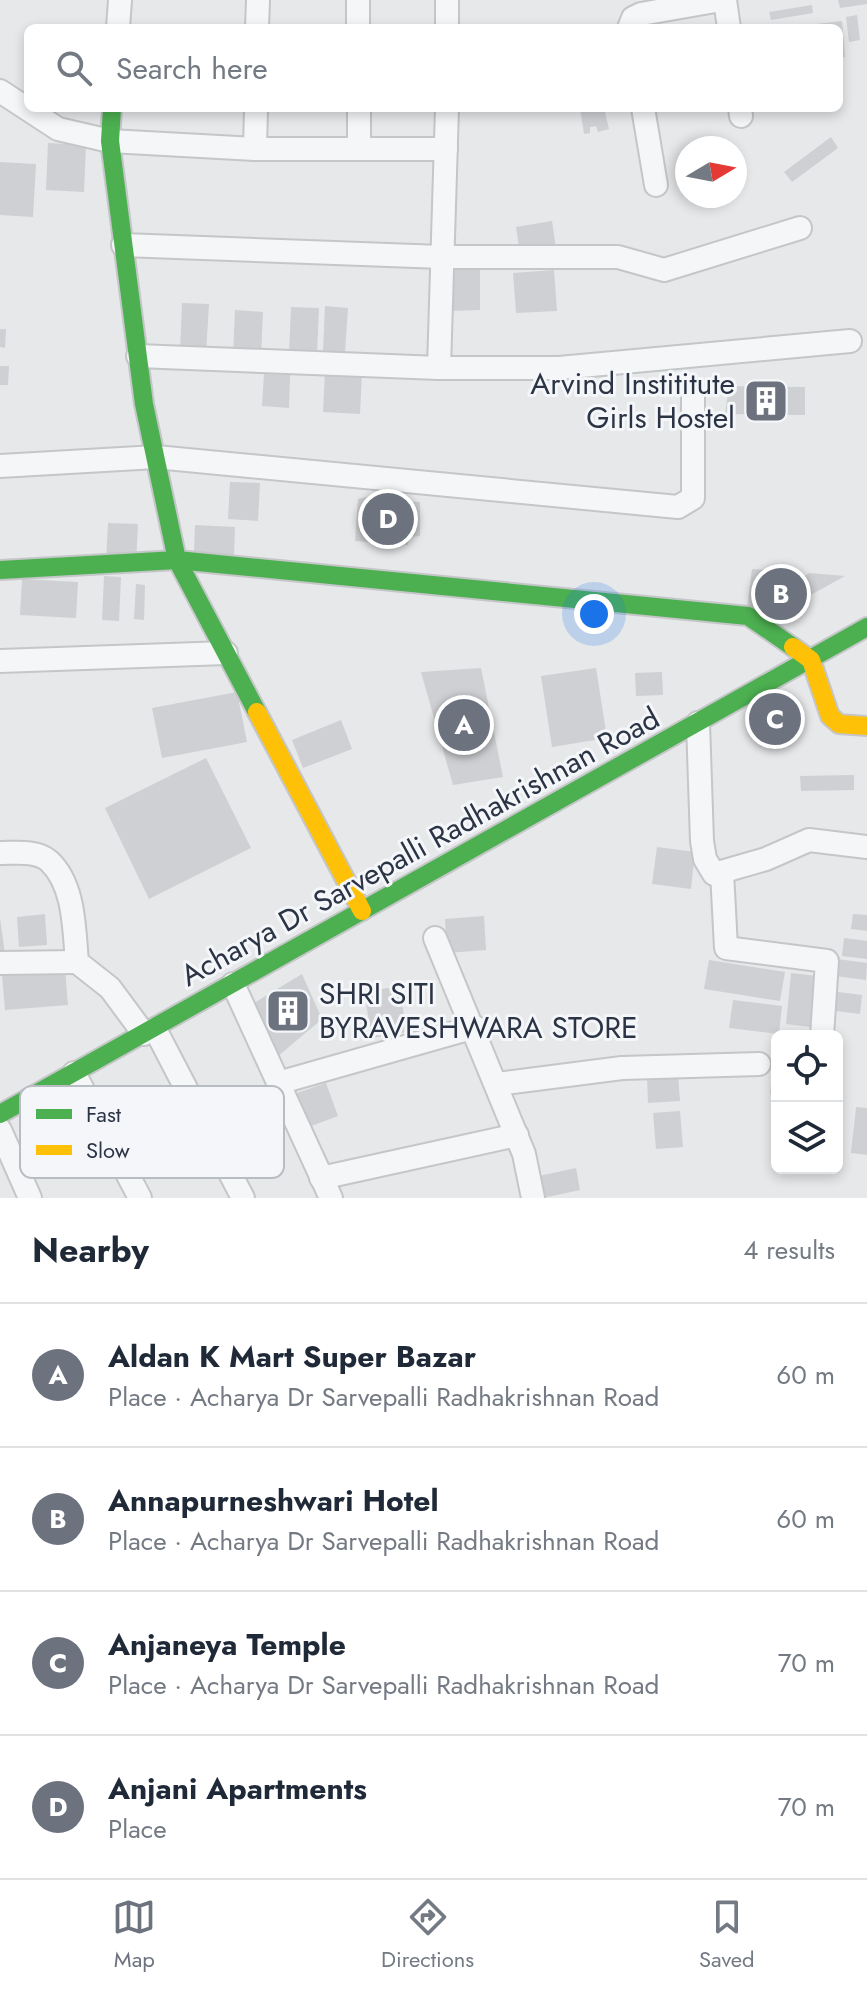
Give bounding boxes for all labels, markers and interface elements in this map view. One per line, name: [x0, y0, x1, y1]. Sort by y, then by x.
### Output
search box: [24, 24, 843, 112]
icon: search: [52, 46, 96, 90]
text: Search here: [116, 47, 268, 90]
north arrow: [675, 136, 747, 208]
place label: Arvind Instititute Girls Hostel: [530, 362, 735, 439]
building icon: Arvind Instititute Girls Hostel: [742, 377, 790, 425]
pin: D: [362, 489, 414, 549]
pin: B: [755, 564, 807, 624]
your location: [574, 594, 614, 634]
pin: C: [749, 689, 801, 749]
pin: A: [438, 695, 490, 755]
street label: Acharya Dr Sarvepalli Radhakrishnan Road: [174, 700, 666, 994]
place label: SHRI SITI BYRAVESHWARA STORE: [319, 972, 637, 1049]
building icon: SHRI SITI BYRAVESHWARA STORE: [264, 987, 312, 1035]
map controls: [771, 1030, 843, 1174]
button: locate: [771, 1030, 843, 1102]
legend: [20, 1086, 284, 1178]
text: Fast: [86, 1098, 122, 1130]
button: layers: [771, 1102, 843, 1174]
text: Slow: [86, 1134, 130, 1166]
text: Nearby: [32, 1226, 149, 1275]
text: 4 results: [743, 1231, 835, 1269]
text: Aldan K Mart Super Bazar: [108, 1335, 476, 1378]
text: A: [48, 1356, 68, 1394]
text: 60 m: [776, 1356, 835, 1394]
text: Place · Acharya Dr Sarvepalli Radhakrishnan Road: [108, 1378, 659, 1416]
text: Annapurneshwari Hotel: [108, 1479, 439, 1522]
text: B: [49, 1500, 67, 1538]
text: 60 m: [776, 1500, 835, 1538]
text: Place · Acharya Dr Sarvepalli Radhakrishnan Road: [108, 1522, 659, 1560]
text: Anjaneya Temple: [108, 1623, 346, 1666]
text: C: [49, 1644, 67, 1682]
text: 70 m: [778, 1644, 835, 1682]
text: Place · Acharya Dr Sarvepalli Radhakrishnan Road: [108, 1666, 659, 1704]
text: Anjani Apartments: [108, 1767, 367, 1810]
text: D: [48, 1788, 68, 1826]
text: 70 m: [778, 1788, 835, 1826]
text: Place: [108, 1810, 167, 1848]
tab: Map: [112, 1895, 156, 1975]
tab: Directions: [381, 1895, 474, 1975]
tab: Saved: [699, 1895, 755, 1975]

